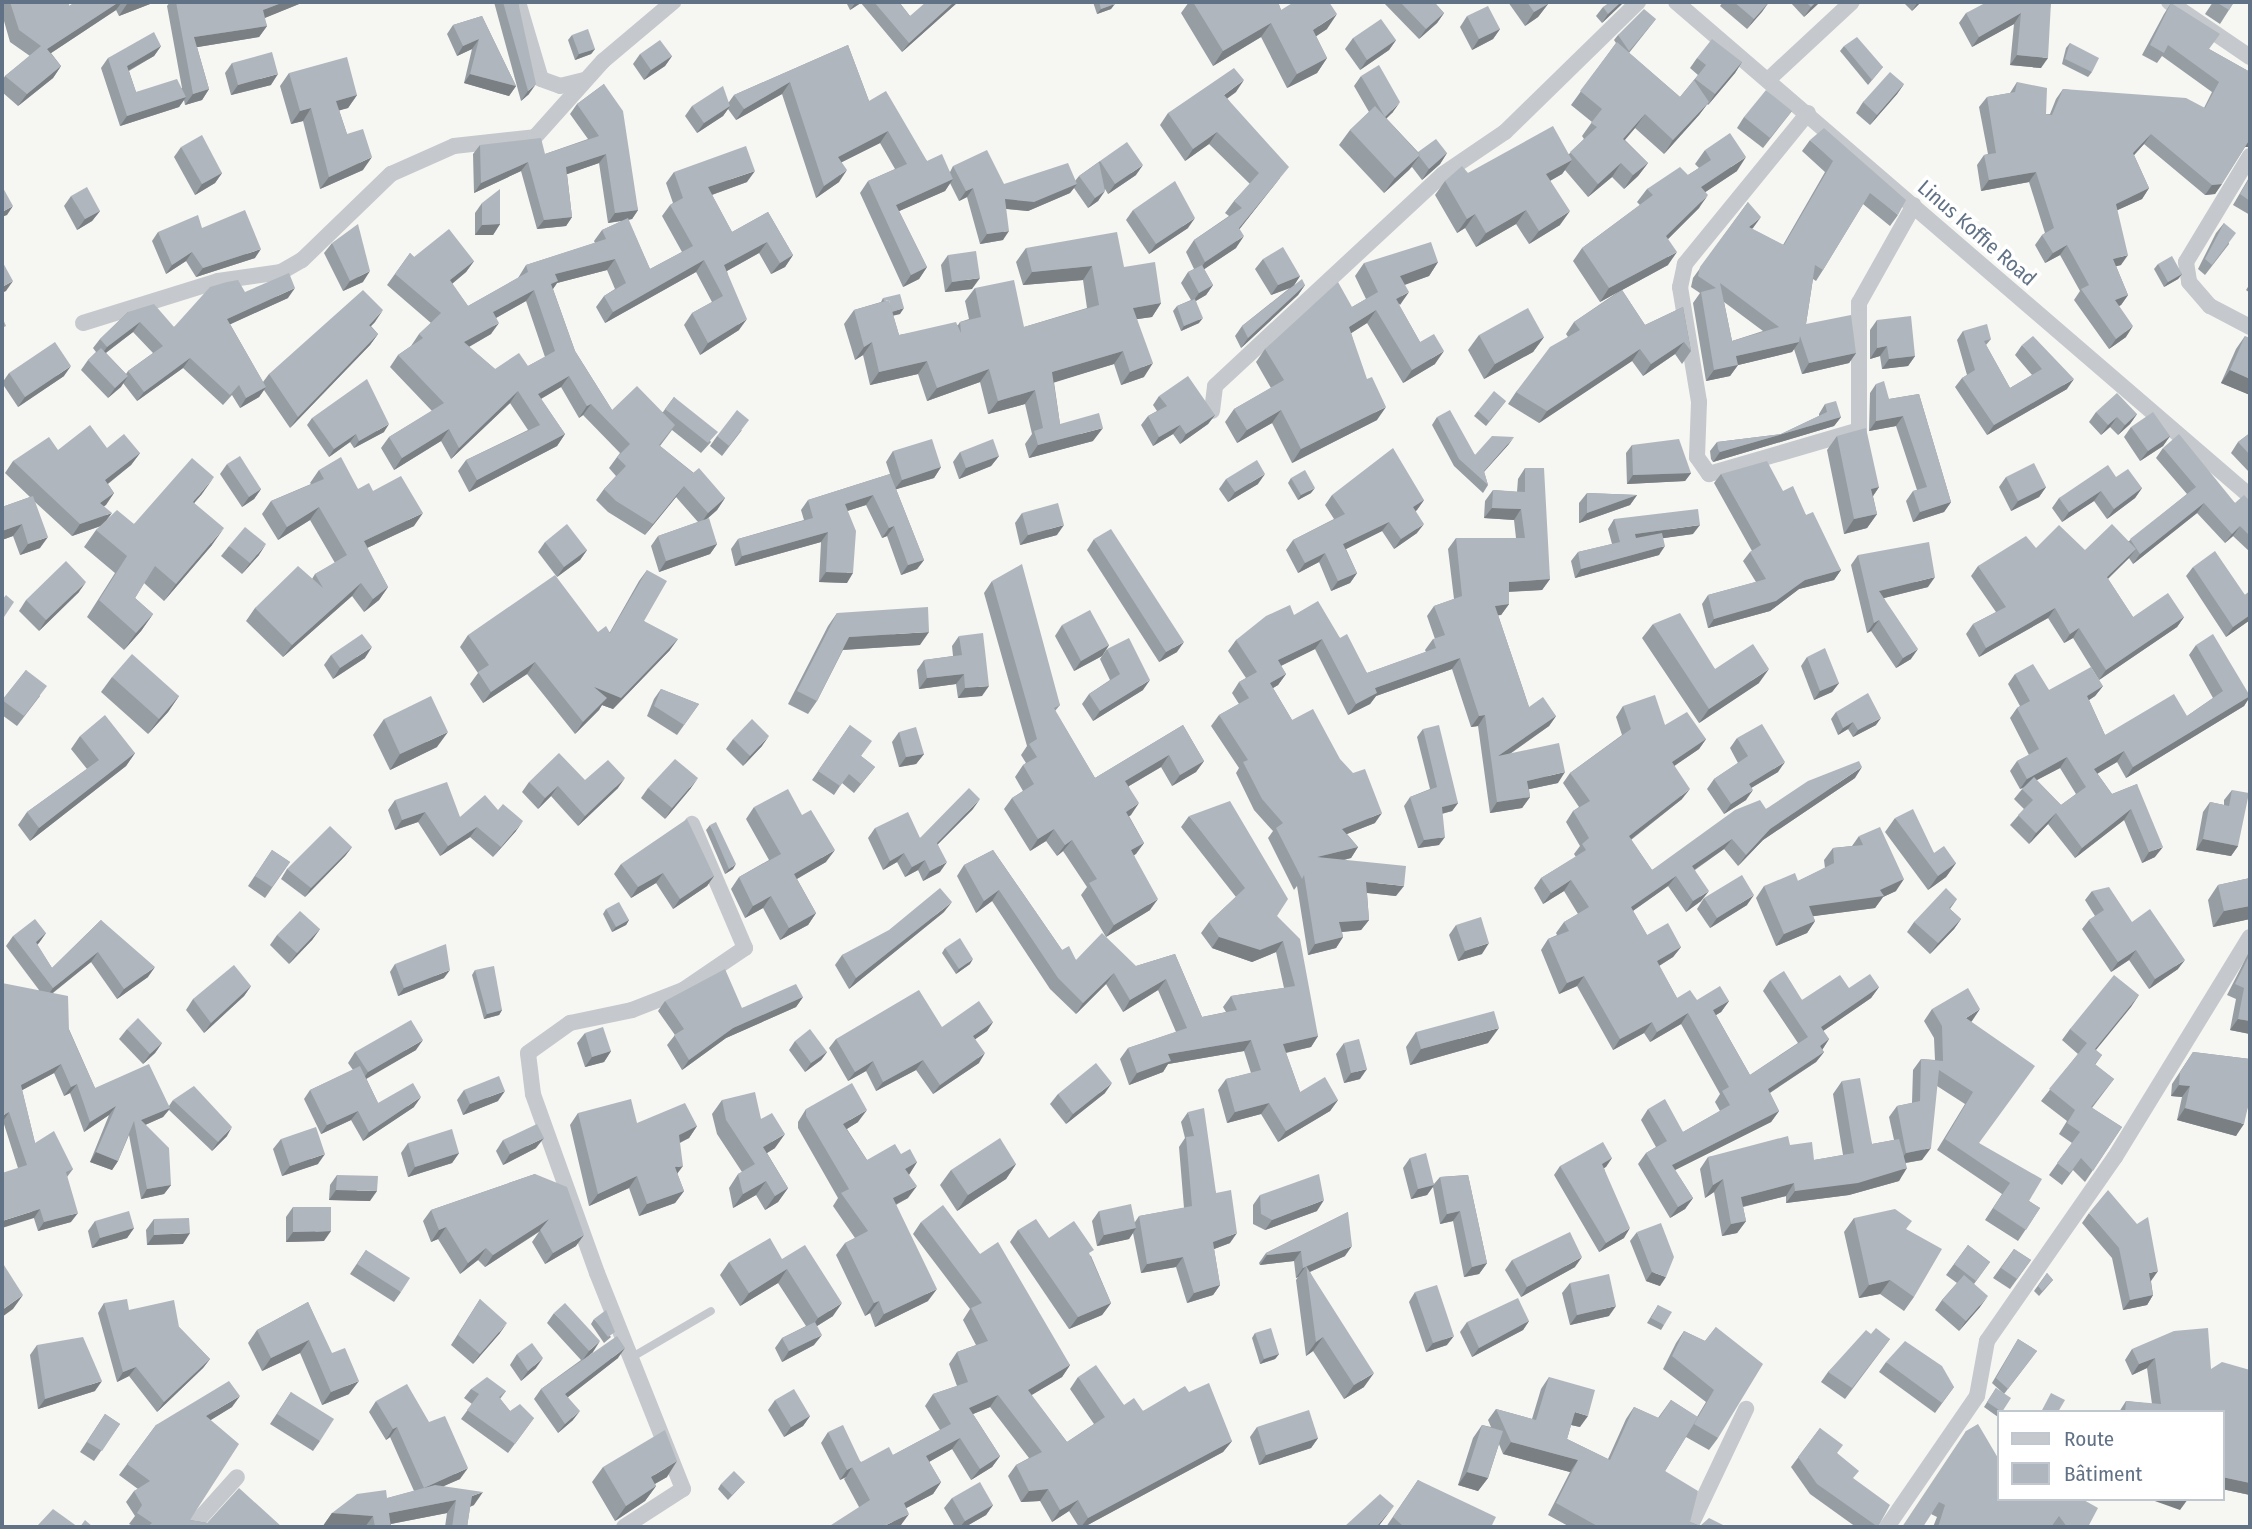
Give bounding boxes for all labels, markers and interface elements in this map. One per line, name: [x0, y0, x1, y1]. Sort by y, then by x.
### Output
street label: Linus Koffie Road: [1913, 175, 2041, 291]
legend: [1996, 1410, 2224, 1501]
text: Route: [2064, 1426, 2114, 1452]
text: Bâtiment: [2064, 1461, 2142, 1487]

